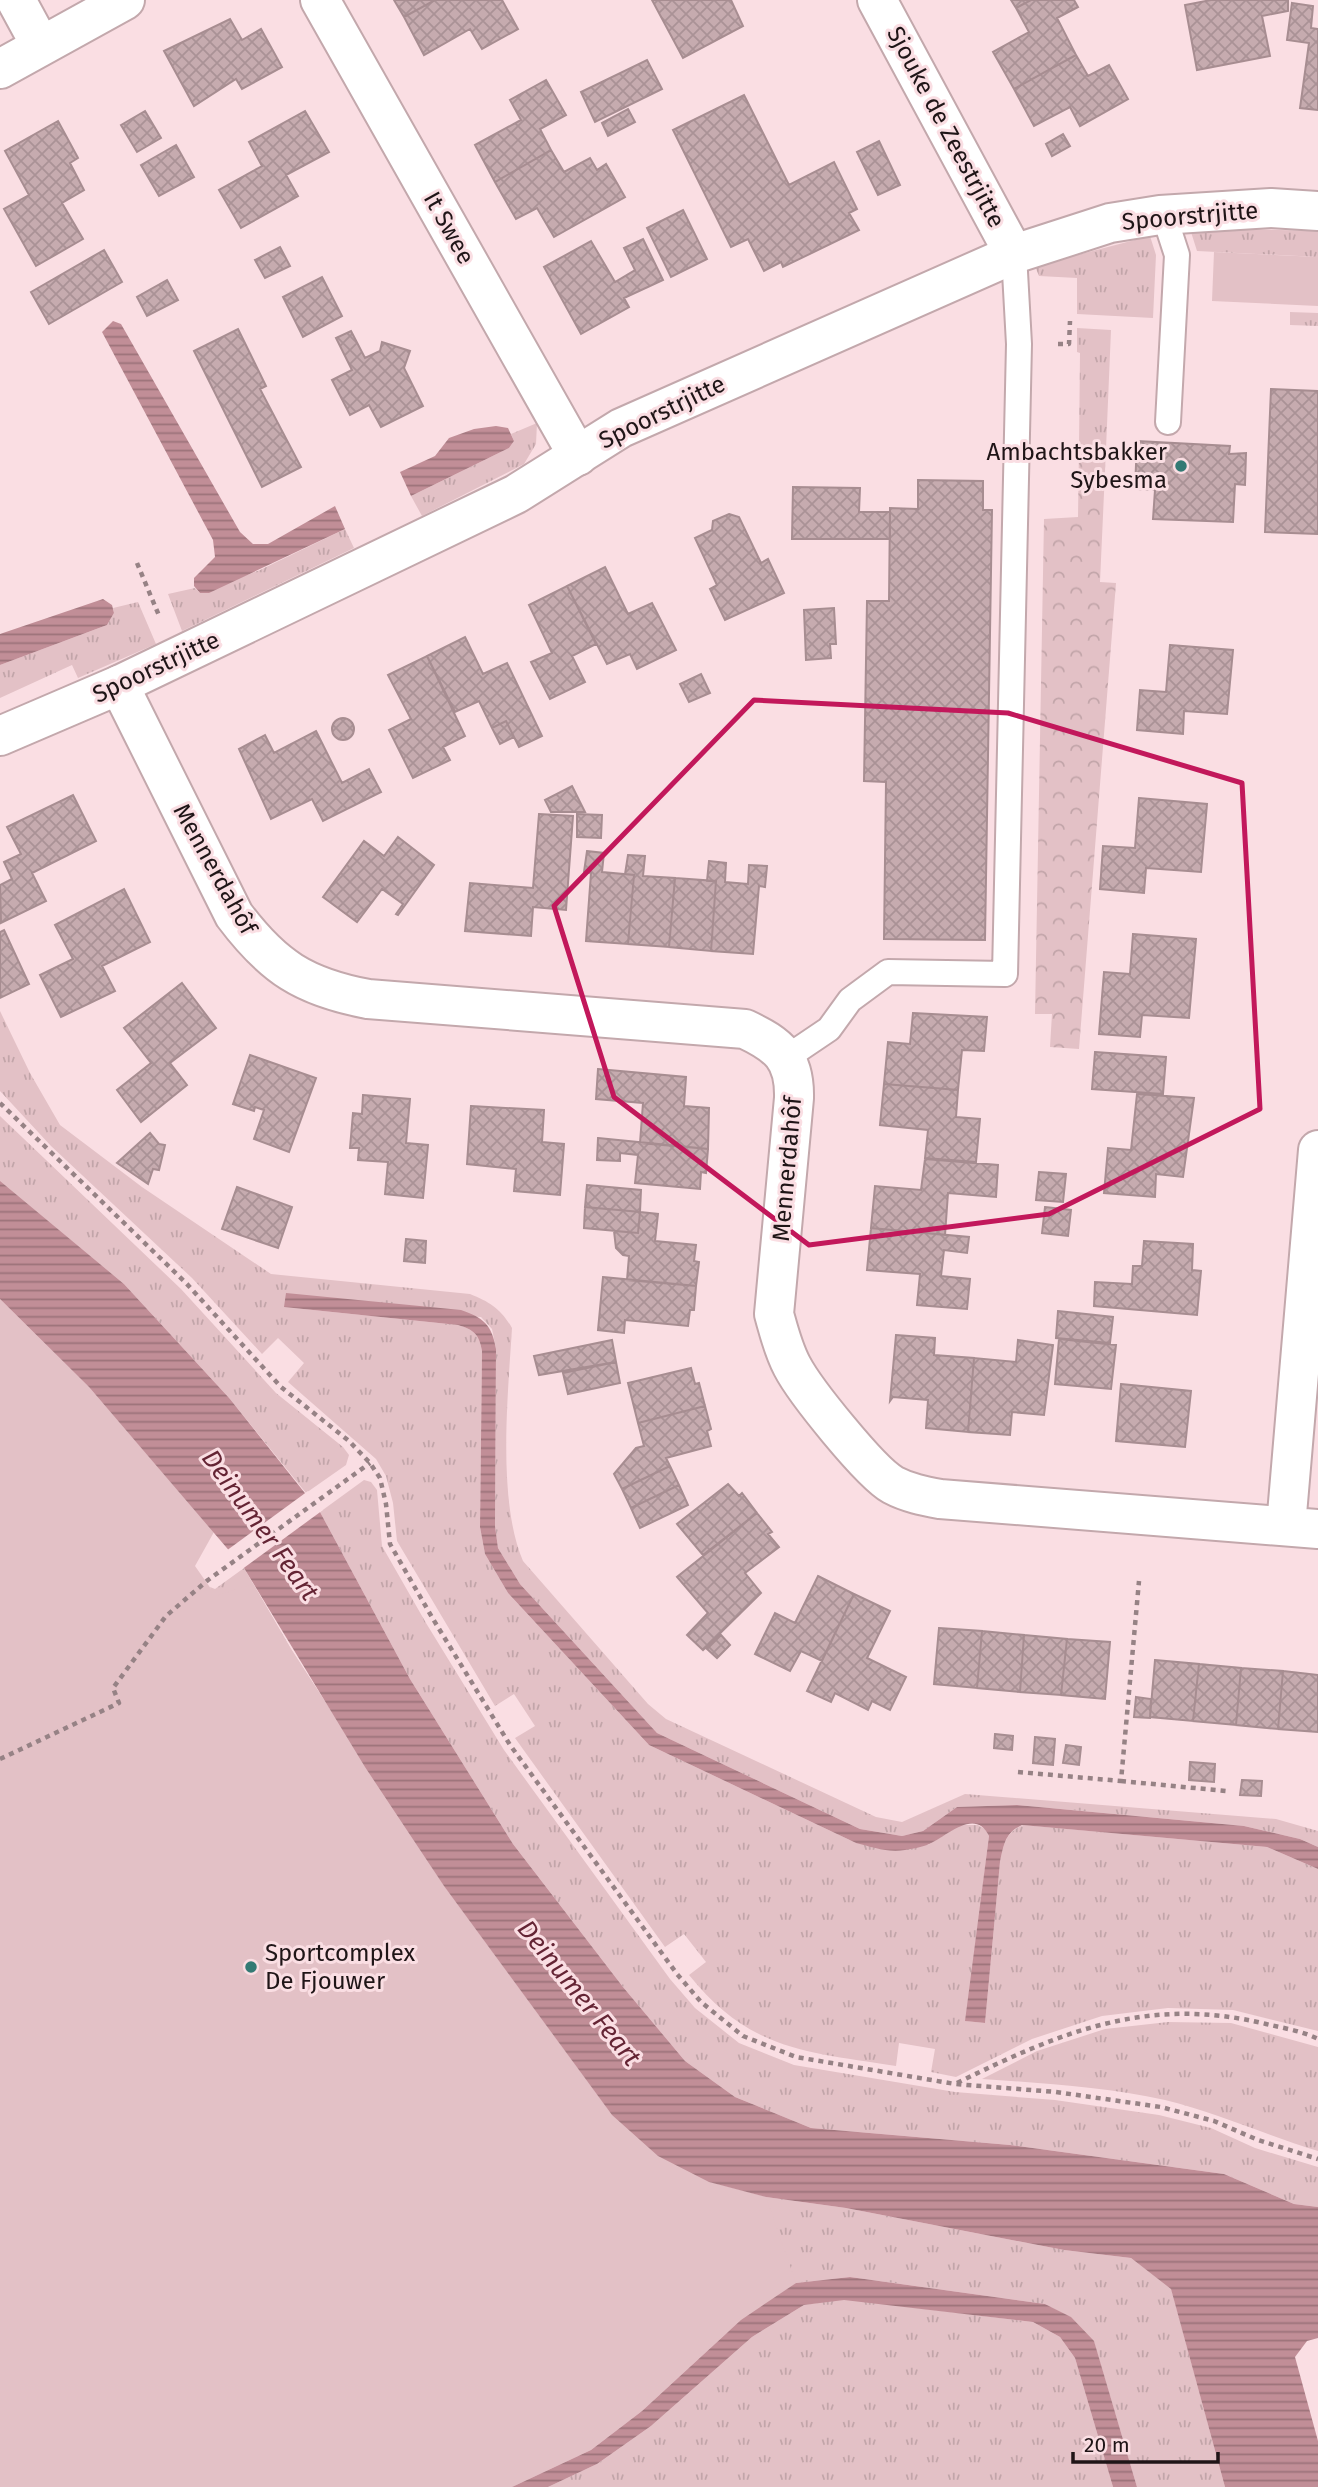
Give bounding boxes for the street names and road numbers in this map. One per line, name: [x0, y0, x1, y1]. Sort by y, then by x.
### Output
street label: Sjouke de Zeestrjitte: [881, 22, 1011, 232]
street label: It Swee: [418, 187, 480, 269]
street label: Spoorstrjitte: [1121, 196, 1259, 236]
street label: Spoorstrjitte: [594, 369, 730, 455]
street label: Spoorstrjitte: [88, 625, 224, 709]
street label: Mennerdahôf: [168, 799, 263, 941]
street label: Mennerdahôf: [767, 1094, 807, 1242]

